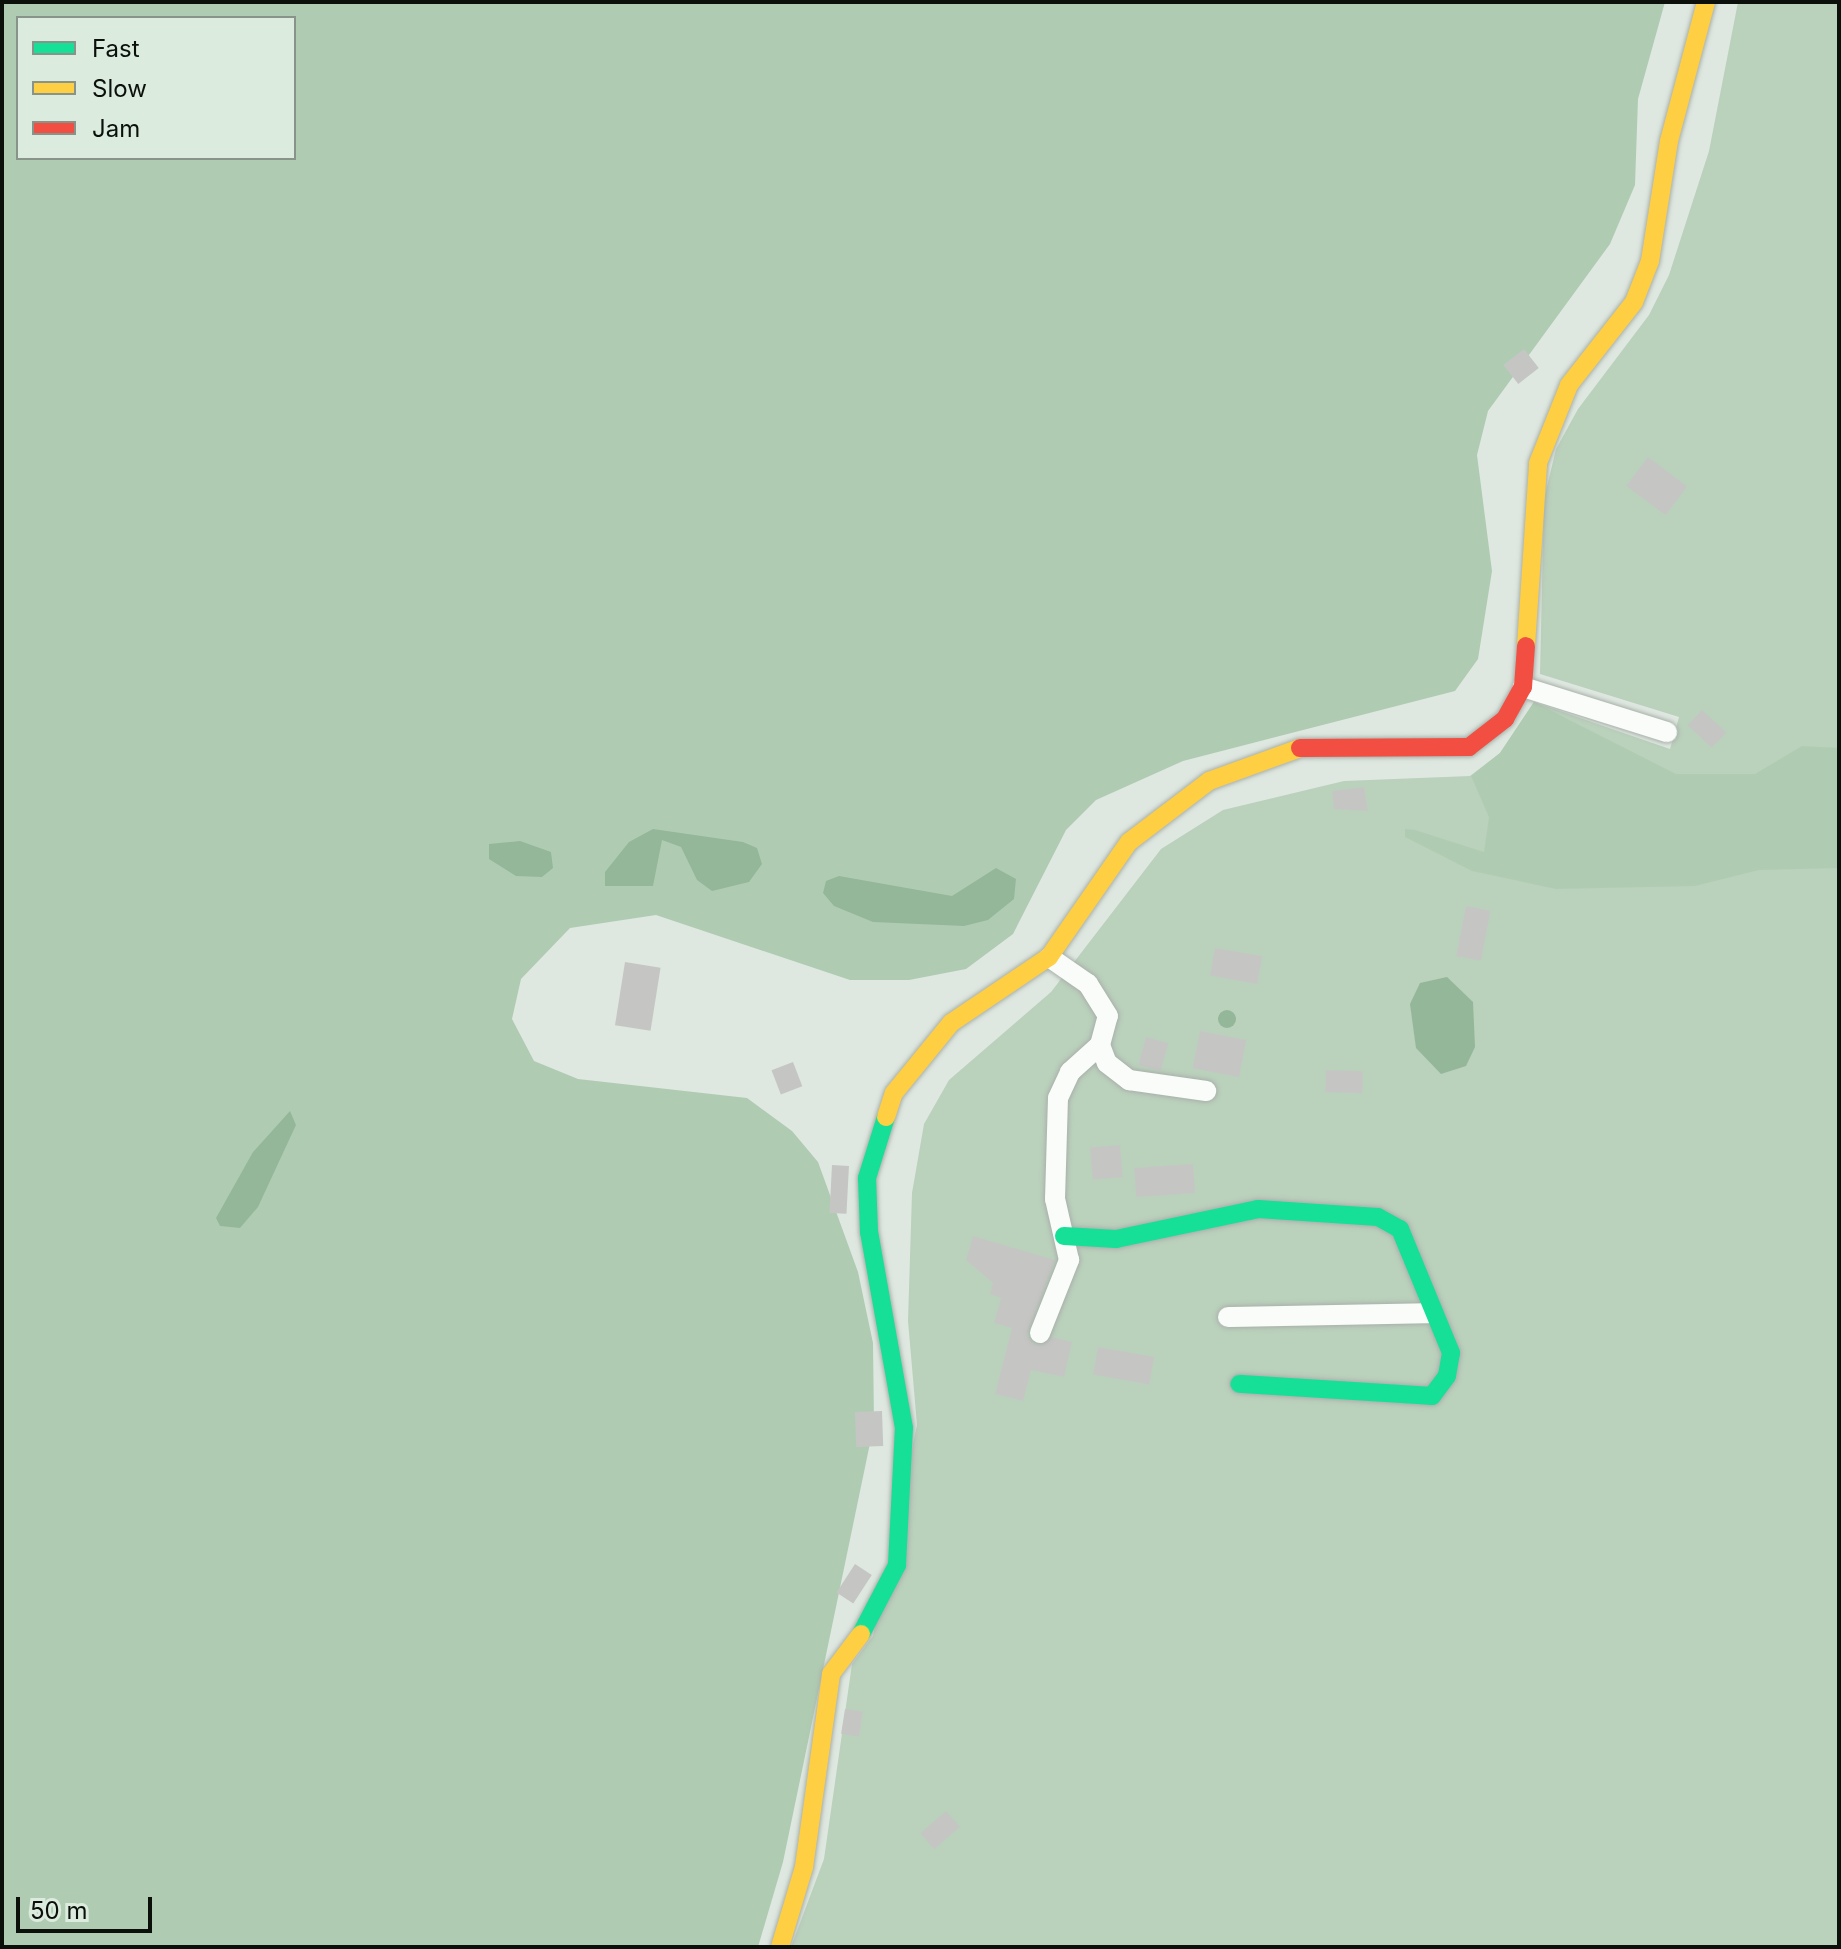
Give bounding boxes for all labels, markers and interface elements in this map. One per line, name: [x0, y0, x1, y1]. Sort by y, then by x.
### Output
legend: [16, 16, 296, 160]
text: Fast: [92, 34, 140, 63]
text: Slow: [92, 74, 147, 103]
text: Jam: [92, 114, 140, 143]
scale bar: [20, 1881, 156, 1931]
text: 50 m: [30, 1896, 88, 1925]

